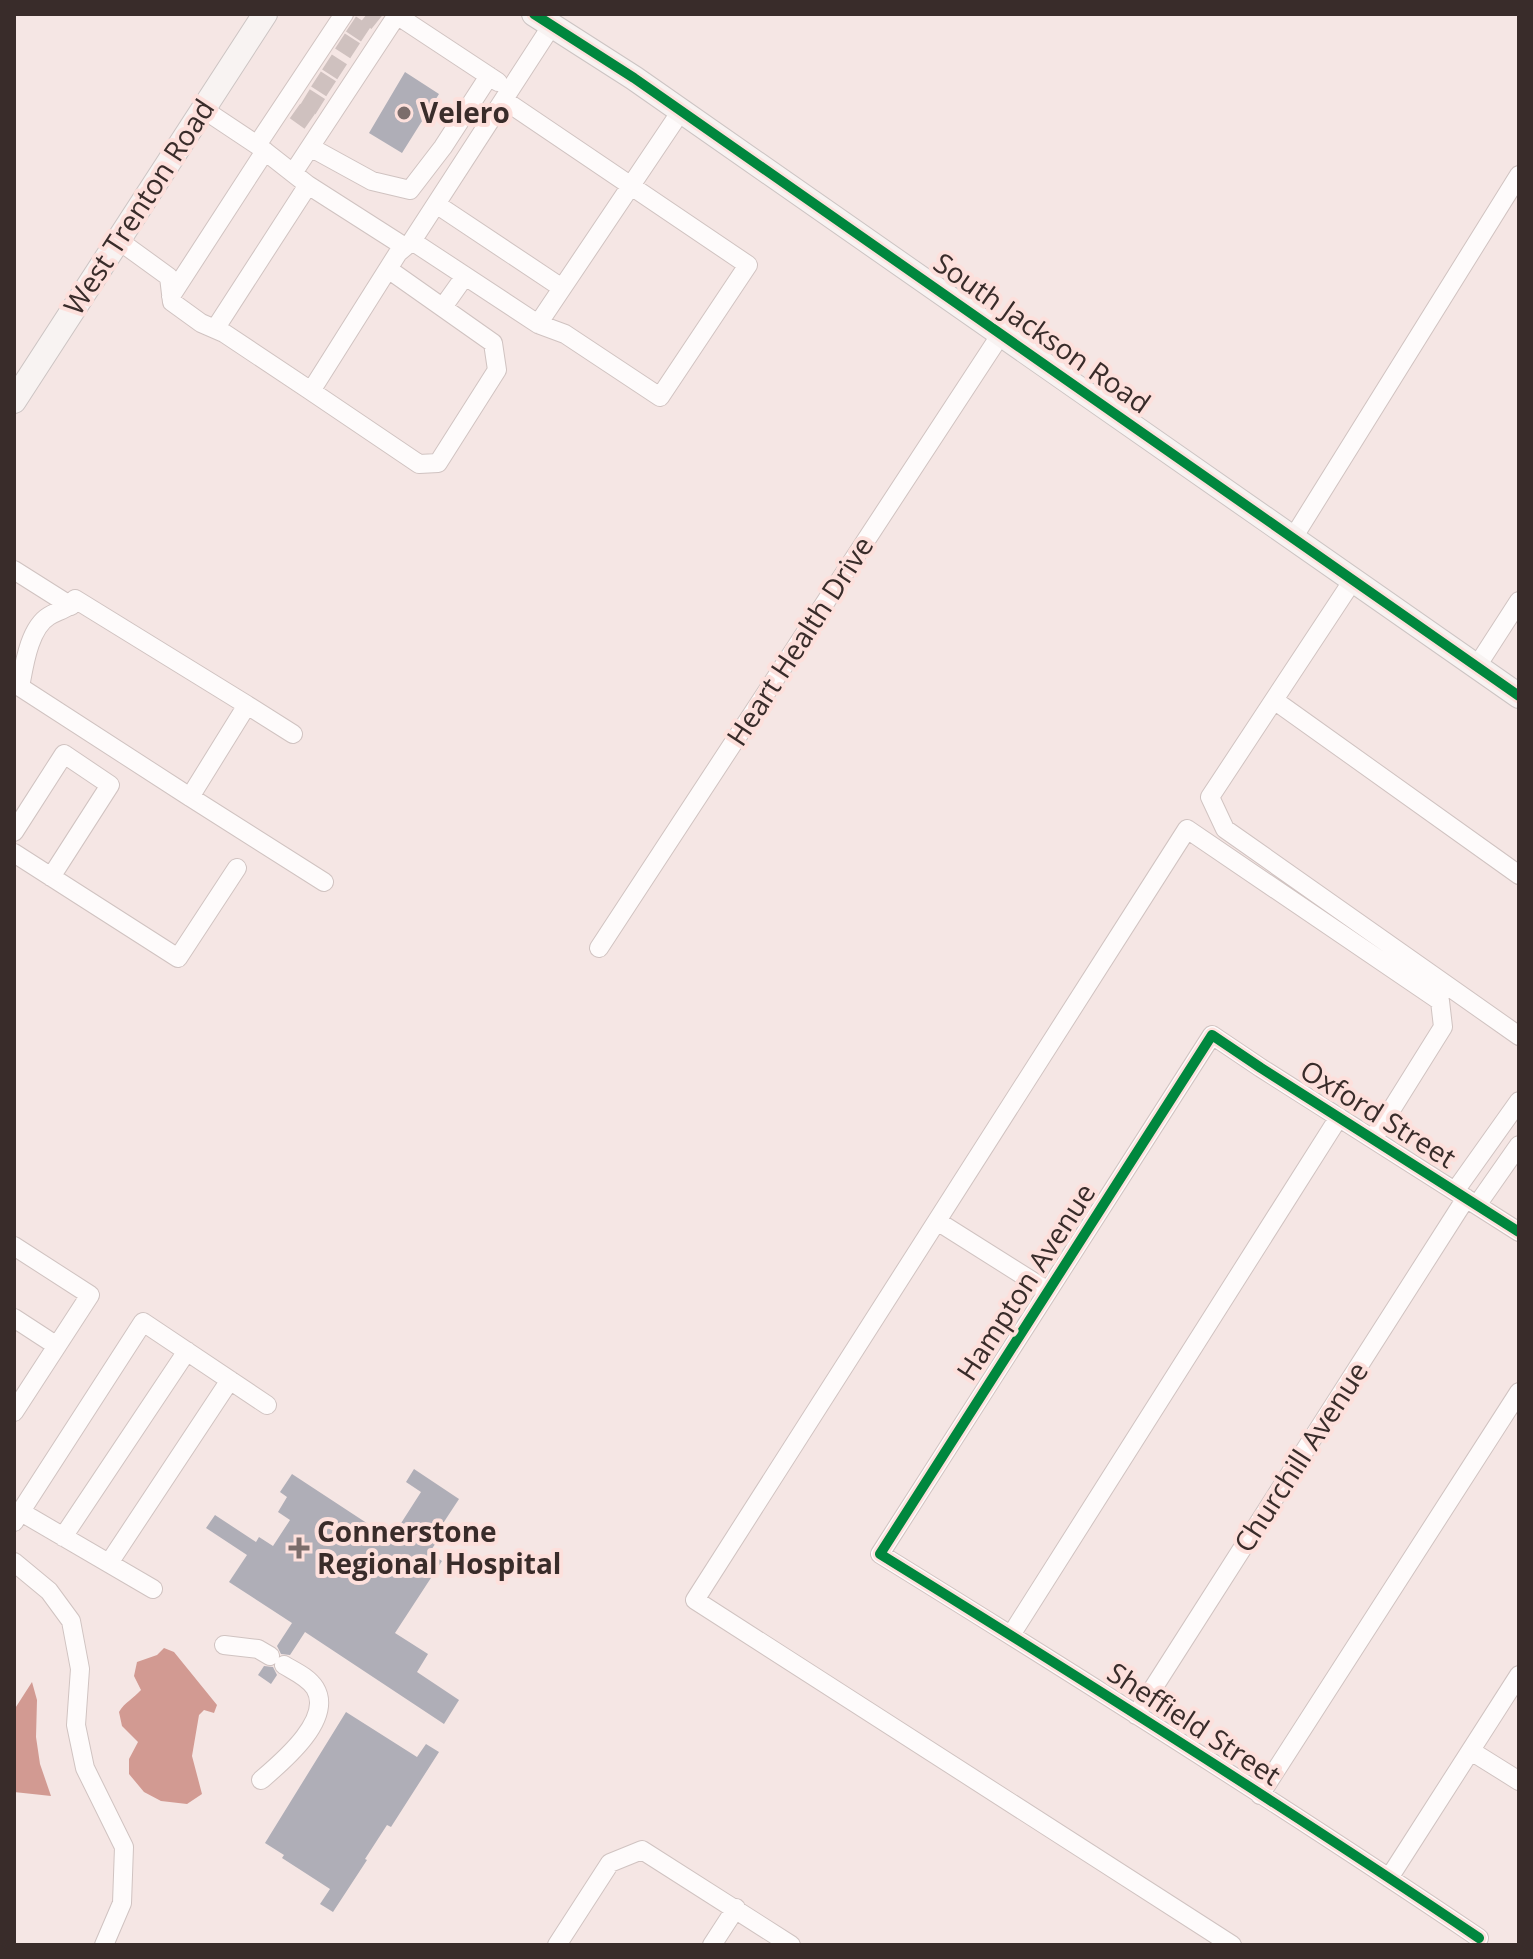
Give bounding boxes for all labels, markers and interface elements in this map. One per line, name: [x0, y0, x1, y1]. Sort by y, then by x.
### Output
street label: West Trenton Road: [54, 91, 222, 322]
place label: Velero: [420, 93, 510, 131]
marker: Velero: [395, 104, 413, 122]
street label: South Jackson Road: [927, 243, 1159, 421]
street label: Heart Health Drive: [717, 528, 881, 753]
street label: Oxford Street: [1294, 1050, 1464, 1176]
street label: Hampton Avenue: [947, 1175, 1103, 1387]
street label: Churchill Avenue: [1224, 1354, 1376, 1559]
place label: Connerstone Regional Hospital: [317, 1512, 561, 1582]
marker: Connerstone Regional Hospital: [288, 1537, 310, 1559]
street label: Sheffield Street: [1101, 1653, 1289, 1793]

